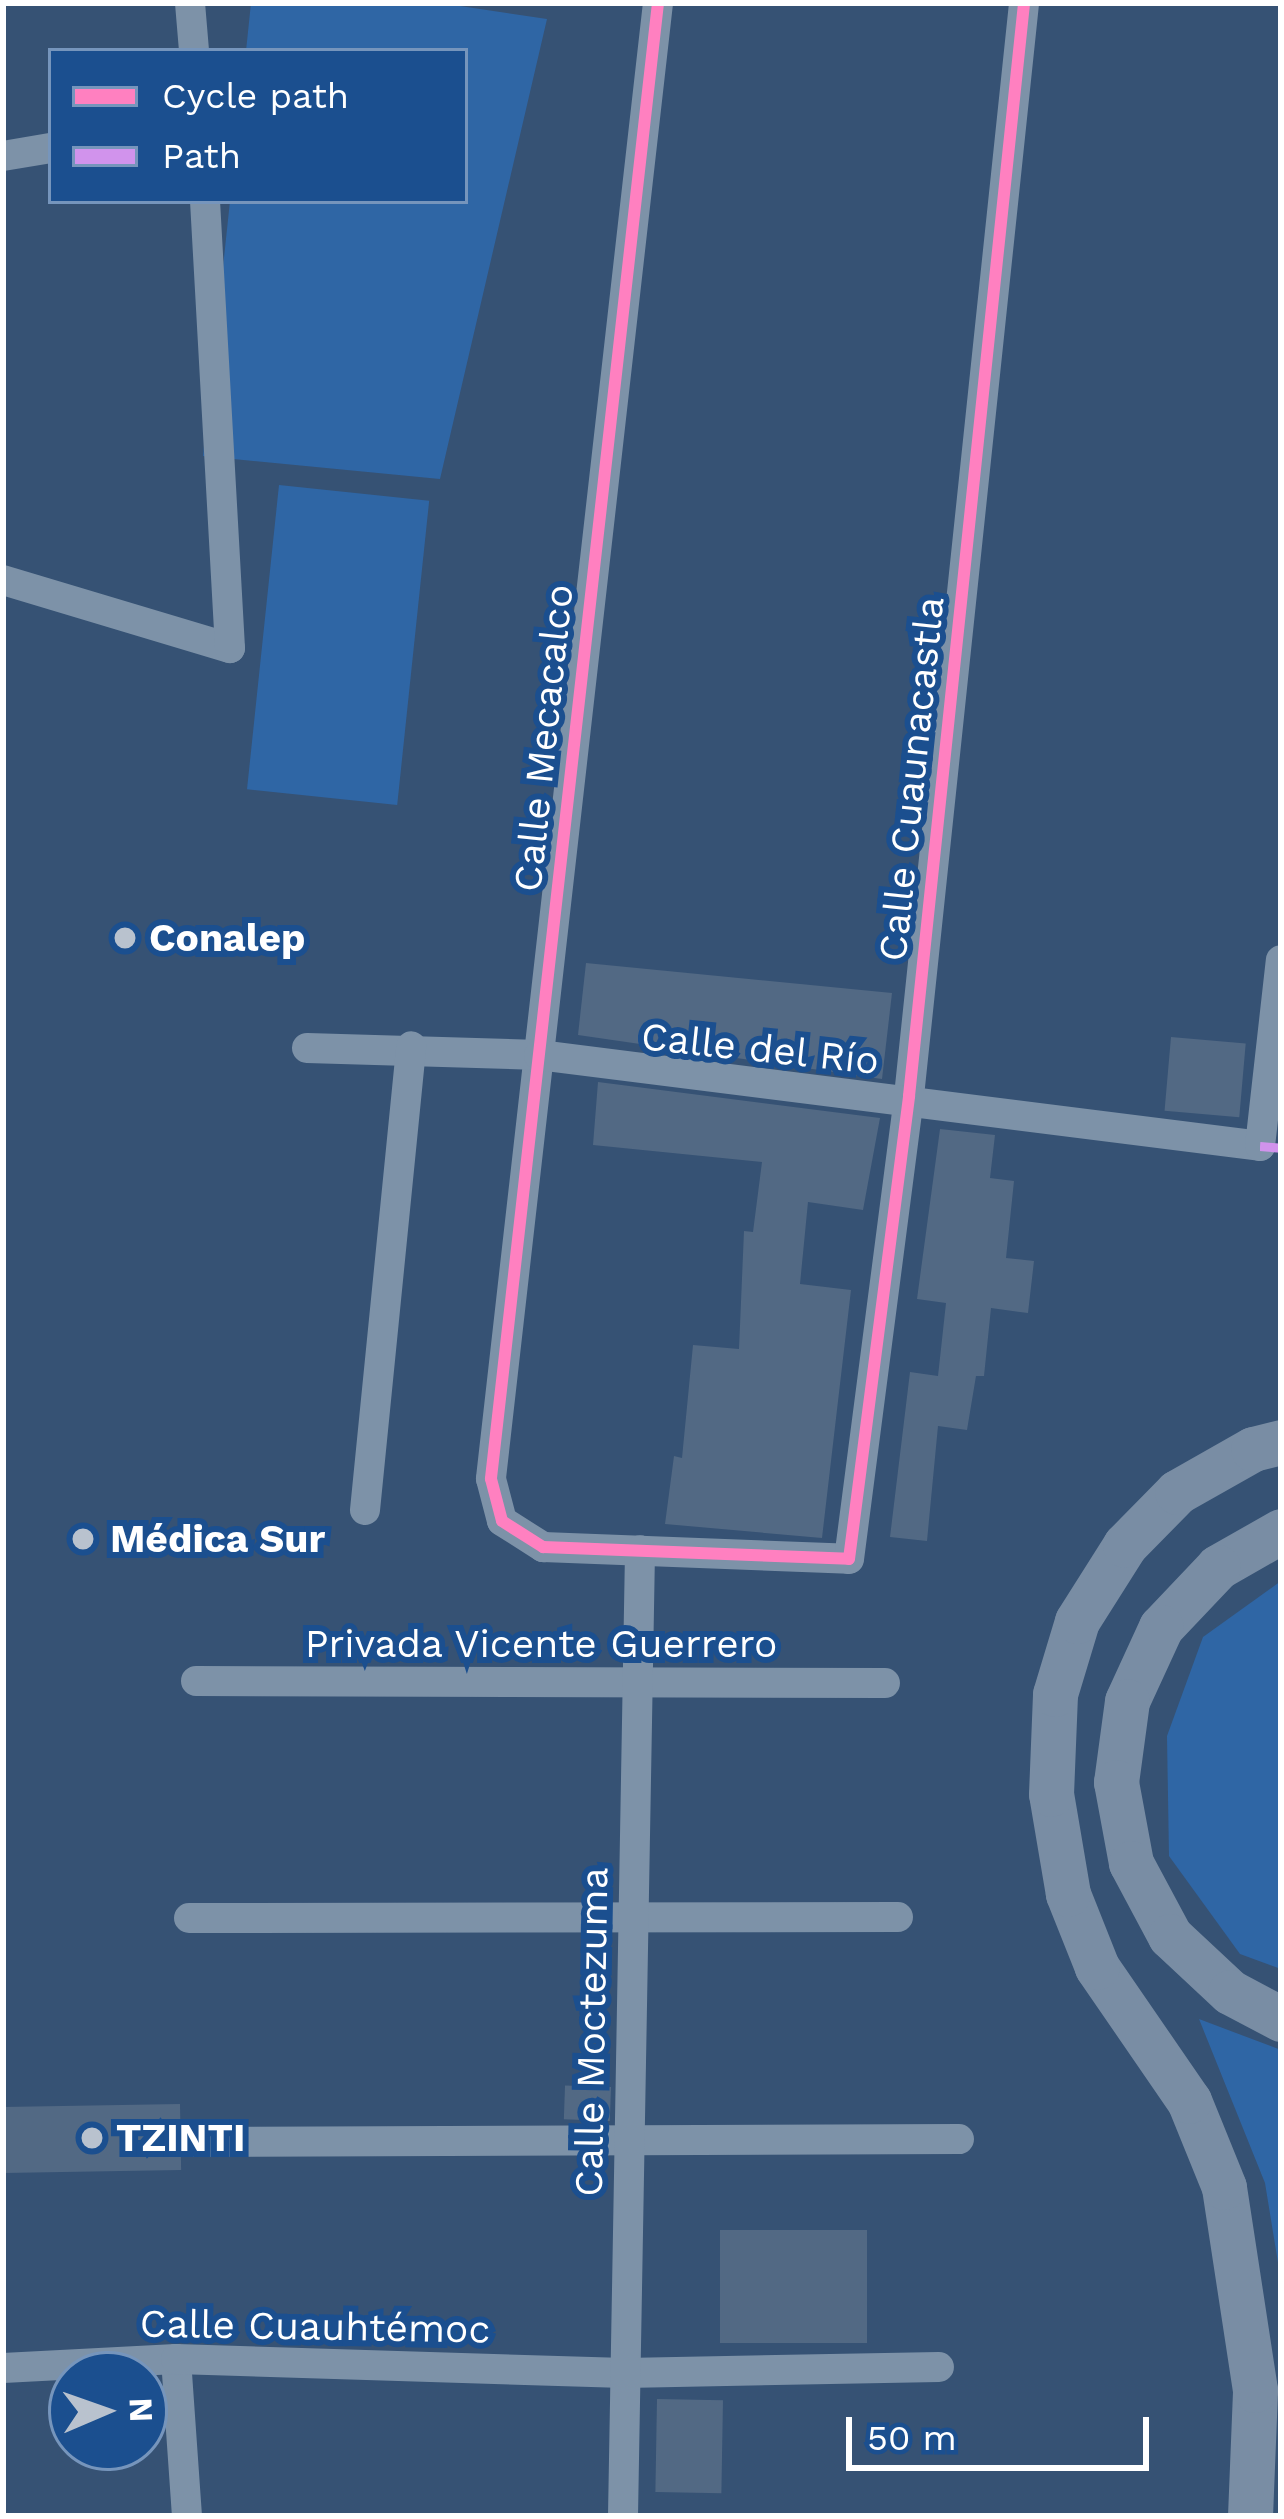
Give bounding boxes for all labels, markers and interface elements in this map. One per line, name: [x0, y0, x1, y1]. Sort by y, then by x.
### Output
legend: [48, 48, 468, 204]
text: Cycle path: [162, 75, 349, 117]
text: Path: [162, 135, 241, 177]
street label: Calle Mecacalco: [505, 582, 583, 894]
street label: Calle Cuaunacastla: [870, 594, 954, 964]
place label: Conalep: [149, 915, 305, 961]
marker: Conalep: [112, 925, 138, 951]
street label: Calle del Río: [638, 1013, 882, 1085]
place label: Médica Sur: [110, 1516, 326, 1562]
marker: Médica Sur: [67, 1523, 99, 1555]
street label: Privada Vicente Guerrero: [304, 1621, 778, 1667]
street label: Calle Moctezuma: [566, 1867, 618, 2197]
place label: TZINTI: [116, 2115, 245, 2161]
marker: TZINTI: [79, 2125, 105, 2151]
street label: Calle Cuauhtémoc: [139, 2301, 491, 2353]
north arrow: [48, 2351, 168, 2471]
scale bar: [852, 2393, 1155, 2467]
text: N: [122, 2397, 161, 2423]
text: 50 m: [867, 2417, 957, 2459]

